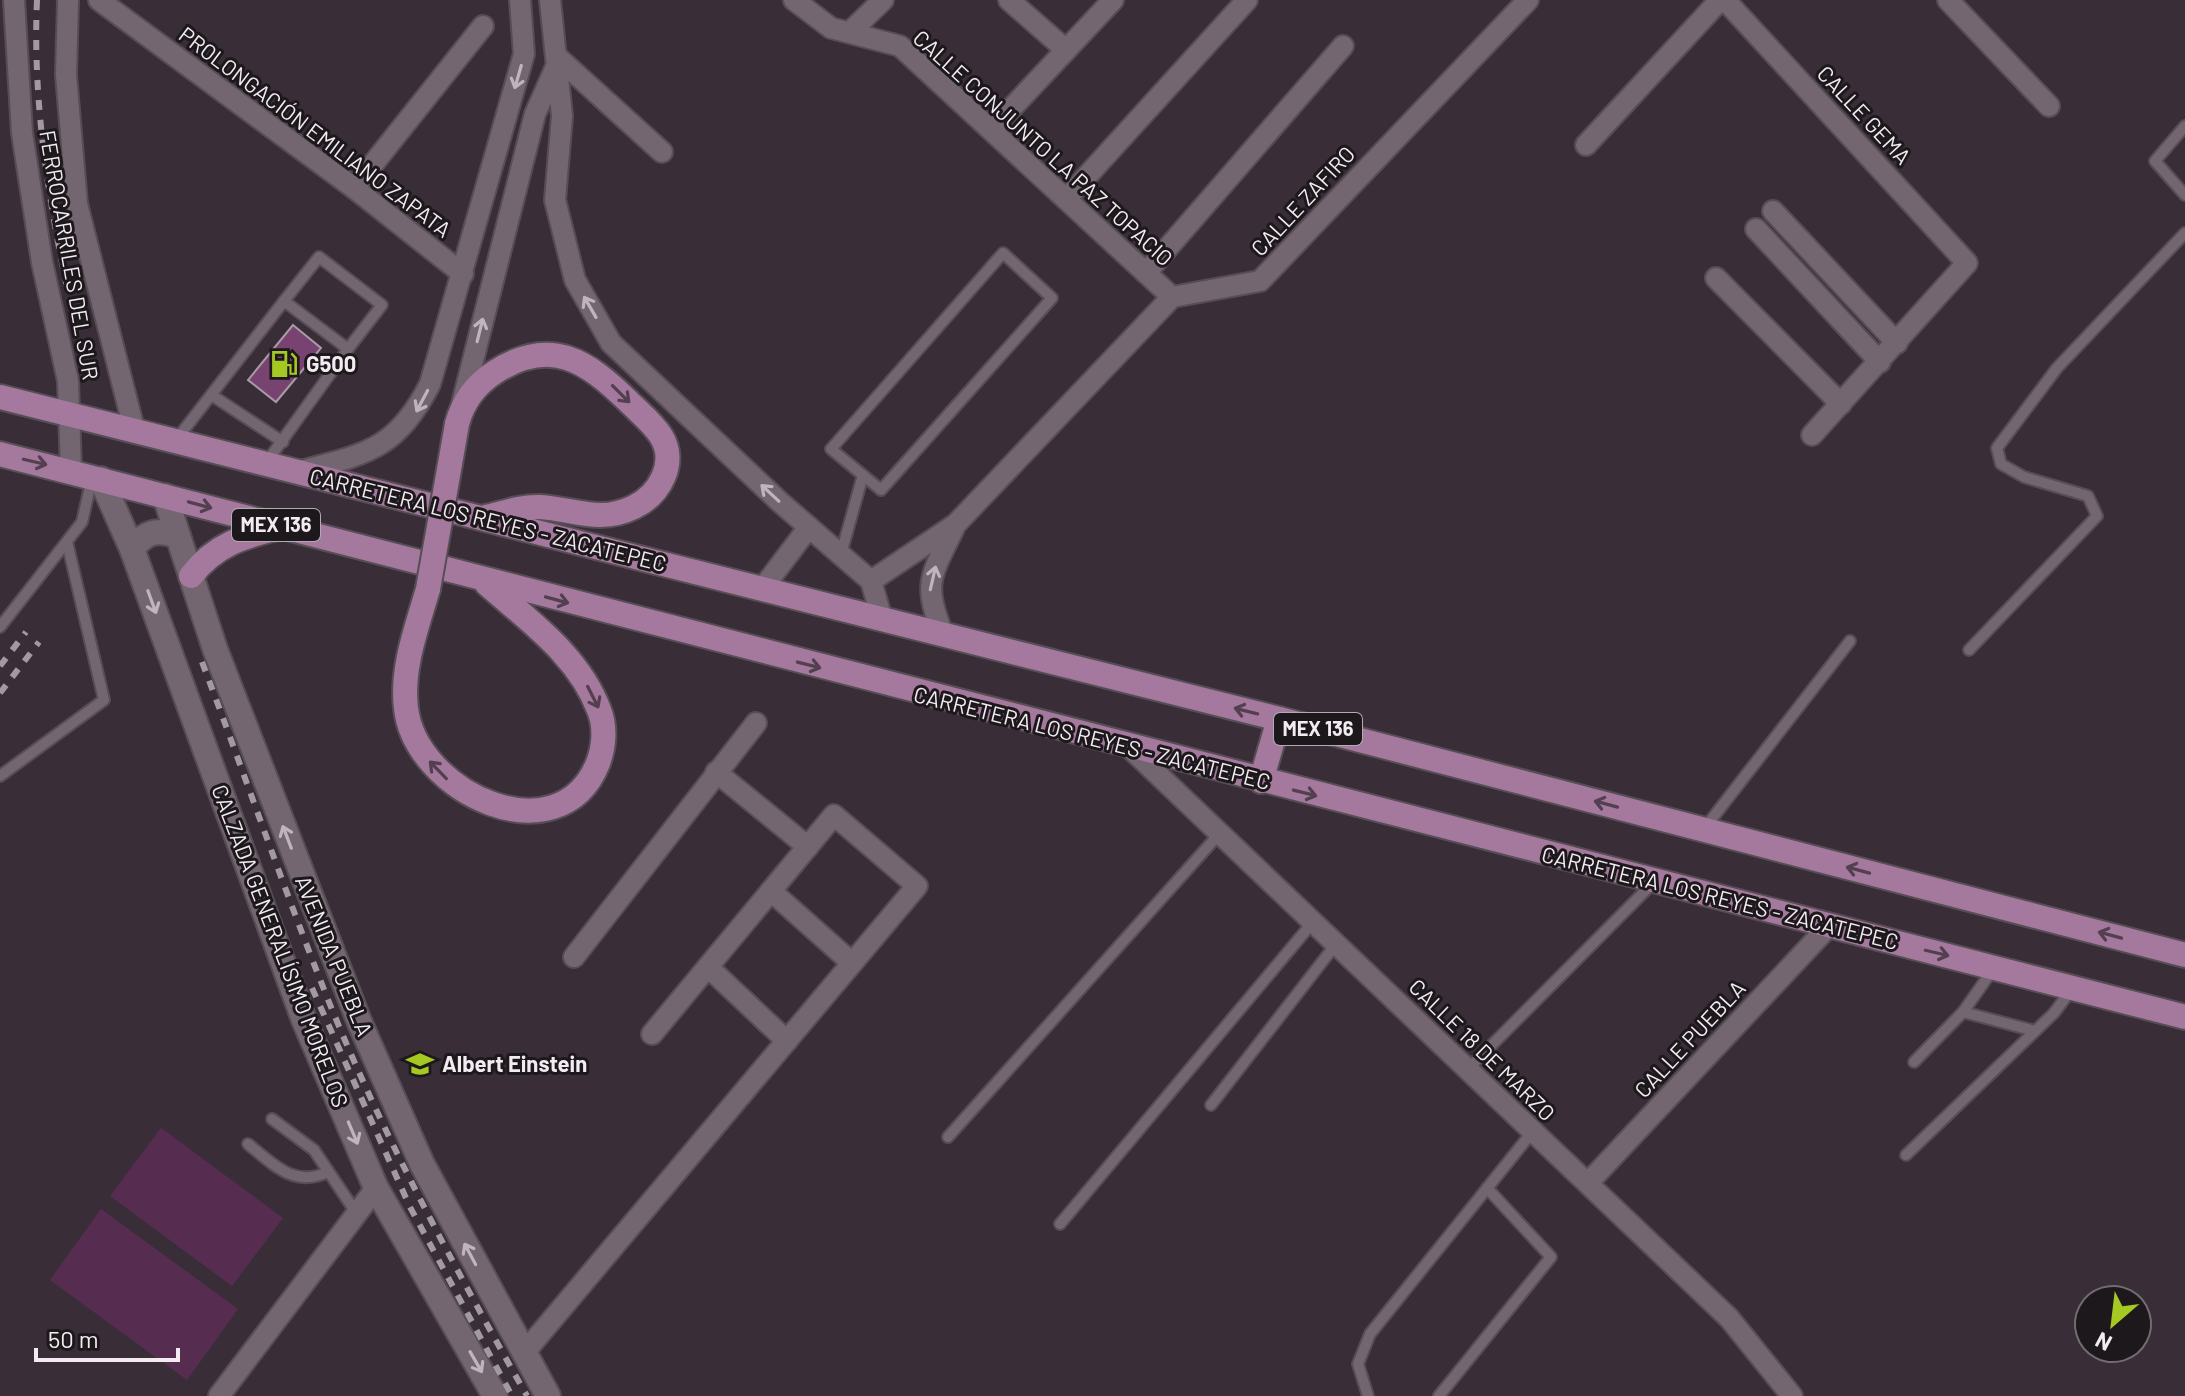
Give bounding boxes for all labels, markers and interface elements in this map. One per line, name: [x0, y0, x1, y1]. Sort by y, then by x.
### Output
street label: PROLONGACIÓN EMILIANO ZAPATA: [175, 20, 457, 242]
street label: CALLE CONJUNTO LA PAZ TOPACIO: [909, 24, 1179, 271]
street label: CALLE GEMA: [1813, 60, 1917, 169]
one-way arrow: [510, 64, 524, 89]
street label: FERROCARRILES DEL SUR: [35, 128, 105, 382]
street label: CALLE ZAFIRO: [1245, 140, 1360, 260]
one-way arrow: [582, 296, 598, 319]
one-way arrow: [473, 317, 488, 343]
fuel station icon: G500: [269, 349, 299, 379]
place label: G500: [306, 350, 356, 376]
one-way arrow: [611, 384, 630, 404]
one-way arrow: [413, 389, 429, 413]
one-way arrow: [22, 455, 48, 470]
street label: CARRETERA LOS REYES - ZACATEPEC: [307, 462, 669, 576]
one-way arrow: [760, 483, 780, 502]
one-way arrow: [187, 498, 213, 513]
road number: MEX 136: [232, 509, 320, 541]
one-way arrow: [926, 566, 941, 592]
one-way arrow: [146, 590, 160, 614]
one-way arrow: [544, 594, 570, 609]
one-way arrow: [796, 659, 822, 674]
street label: CARRETERA LOS REYES - ZACATEPEC: [911, 680, 1273, 794]
one-way arrow: [585, 684, 601, 708]
one-way arrow: [1234, 702, 1260, 717]
road number: MEX 136: [1274, 713, 1362, 745]
one-way arrow: [429, 760, 448, 780]
street label: CALZADA GENERALÍSIMO MORELOS: [207, 781, 355, 1111]
one-way arrow: [1292, 786, 1318, 801]
one-way arrow: [1594, 796, 1620, 811]
one-way arrow: [279, 825, 294, 850]
street label: CARRETERA LOS REYES - ZACATEPEC: [1539, 840, 1901, 954]
one-way arrow: [1845, 861, 1871, 876]
street label: AVENIDA PUEBLA: [291, 872, 379, 1040]
one-way arrow: [2097, 927, 2123, 942]
one-way arrow: [1924, 946, 1949, 961]
street label: CALLE 18 DE MARZO: [1404, 973, 1561, 1126]
street label: CALLE PUEBLA: [1628, 974, 1750, 1102]
school or university icon: Albert Einstein: [405, 1049, 435, 1079]
place label: Albert Einstein: [442, 1050, 587, 1076]
one-way arrow: [346, 1121, 361, 1145]
one-way arrow: [462, 1243, 478, 1266]
north arrow: [2073, 1284, 2153, 1364]
scale bar: [36, 1312, 178, 1362]
text: 50 m: [48, 1324, 99, 1353]
text: N: [2091, 1328, 2116, 1357]
one-way arrow: [468, 1350, 484, 1373]

